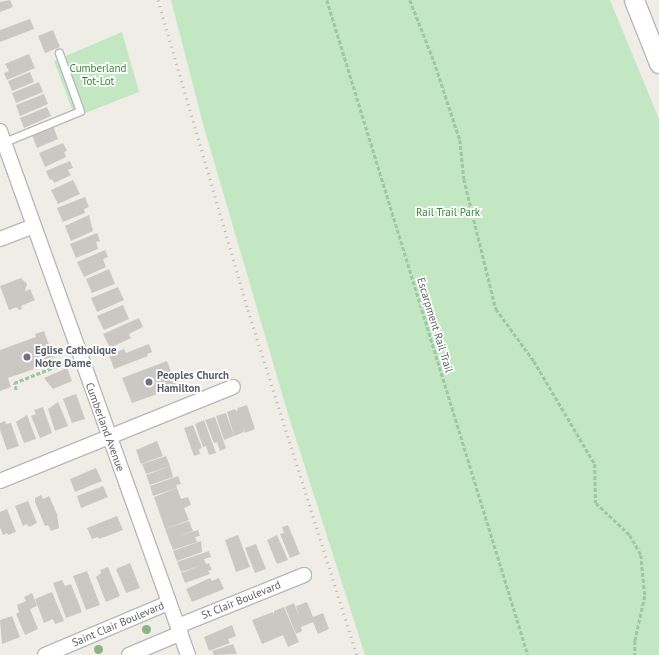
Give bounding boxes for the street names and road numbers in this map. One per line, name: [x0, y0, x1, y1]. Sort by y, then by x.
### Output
street label: Escarpment Rail Trail: [414, 276, 456, 374]
street label: Cumberland Avenue: [83, 381, 127, 473]
street label: St Clair Boulevard: [199, 578, 283, 622]
street label: Saint Clair Boulevard: [70, 599, 166, 649]

